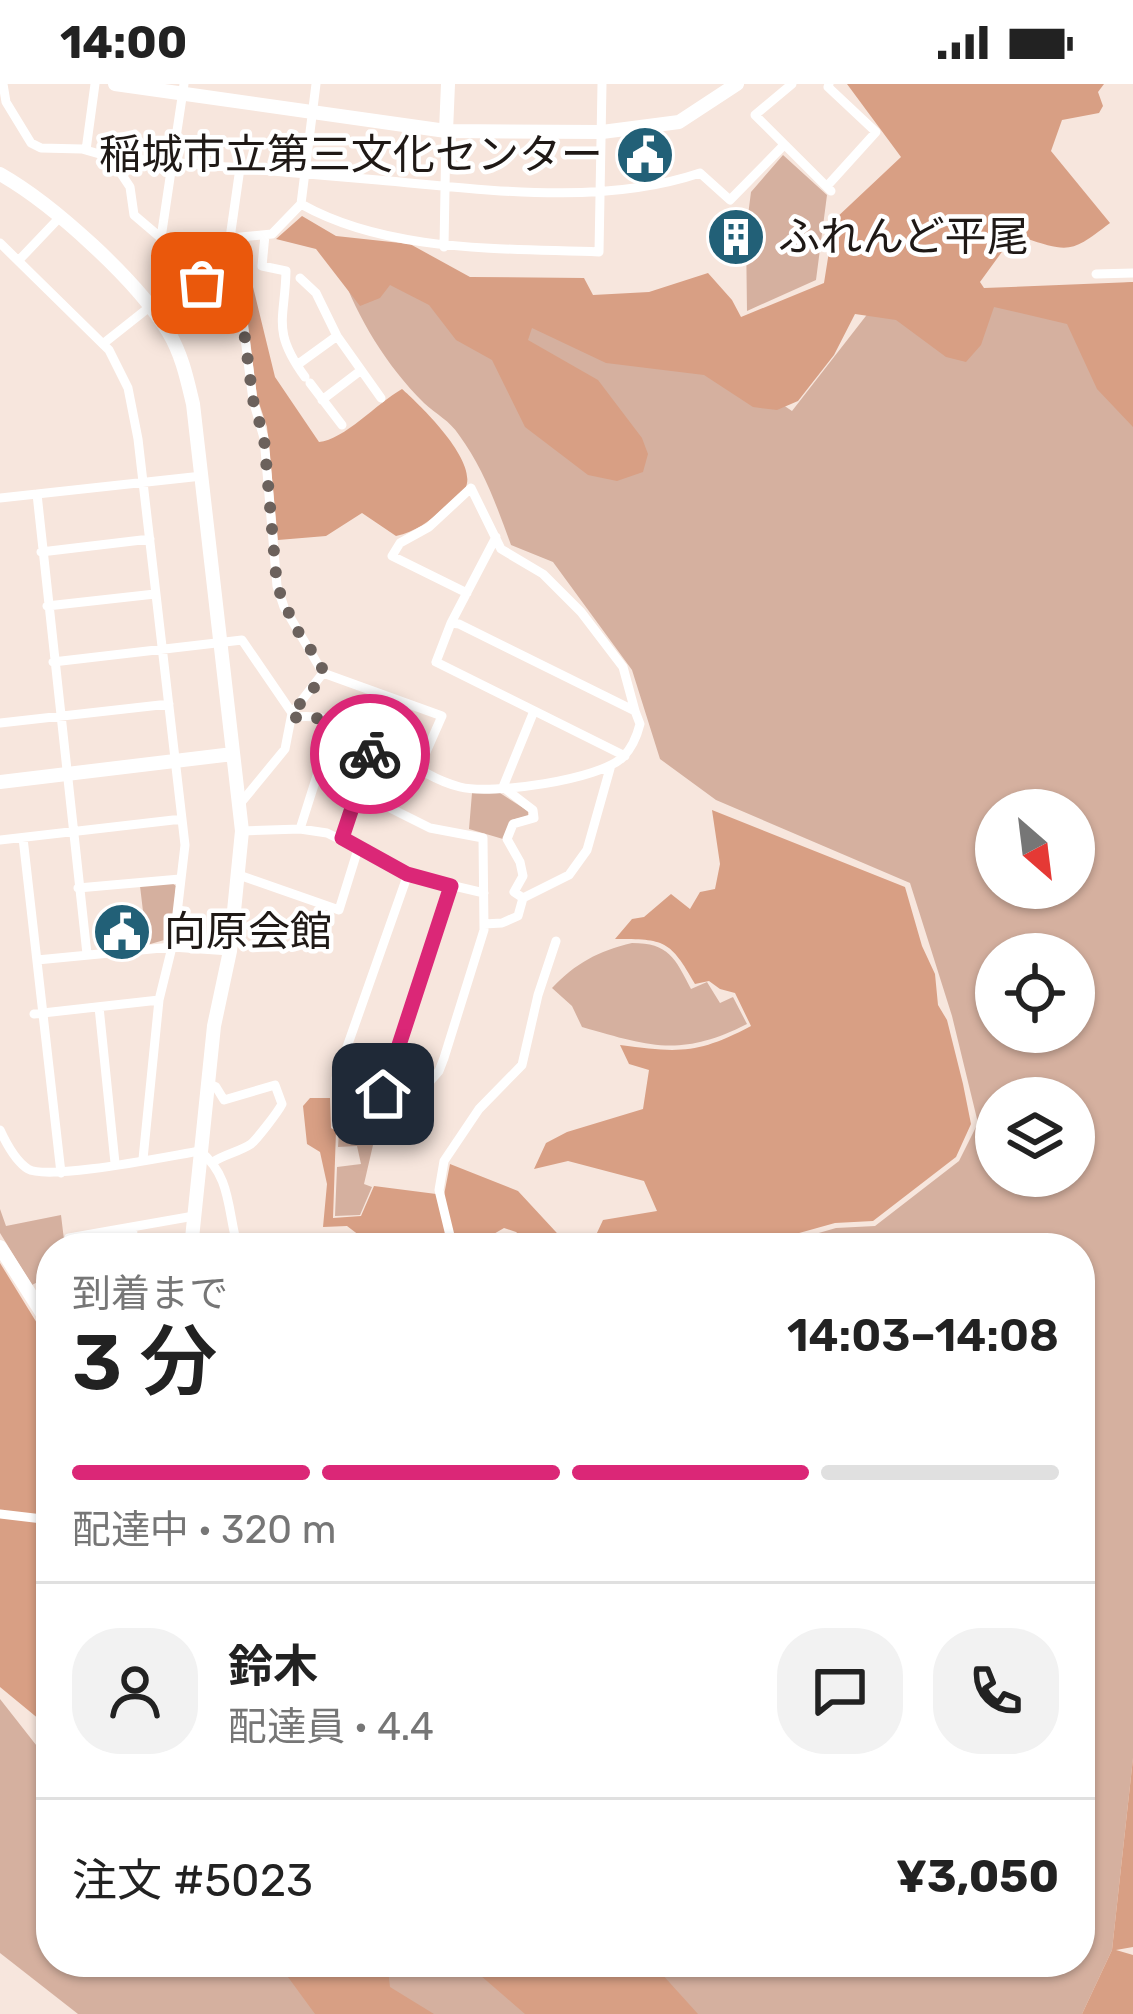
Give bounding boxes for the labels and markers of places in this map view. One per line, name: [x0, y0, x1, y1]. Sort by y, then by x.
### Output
public building icon: 稲城市立第三文化センター: [614, 124, 676, 186]
place label: 稲城市立第三文化センター: [99, 130, 603, 180]
building icon: ふれんど平尾: [705, 206, 767, 268]
place label: ふれんど平尾: [778, 212, 1029, 262]
pin: [151, 232, 253, 334]
public building icon: 向原会館: [91, 901, 153, 963]
place label: 向原会館: [164, 907, 332, 957]
pin: [332, 1043, 434, 1145]

